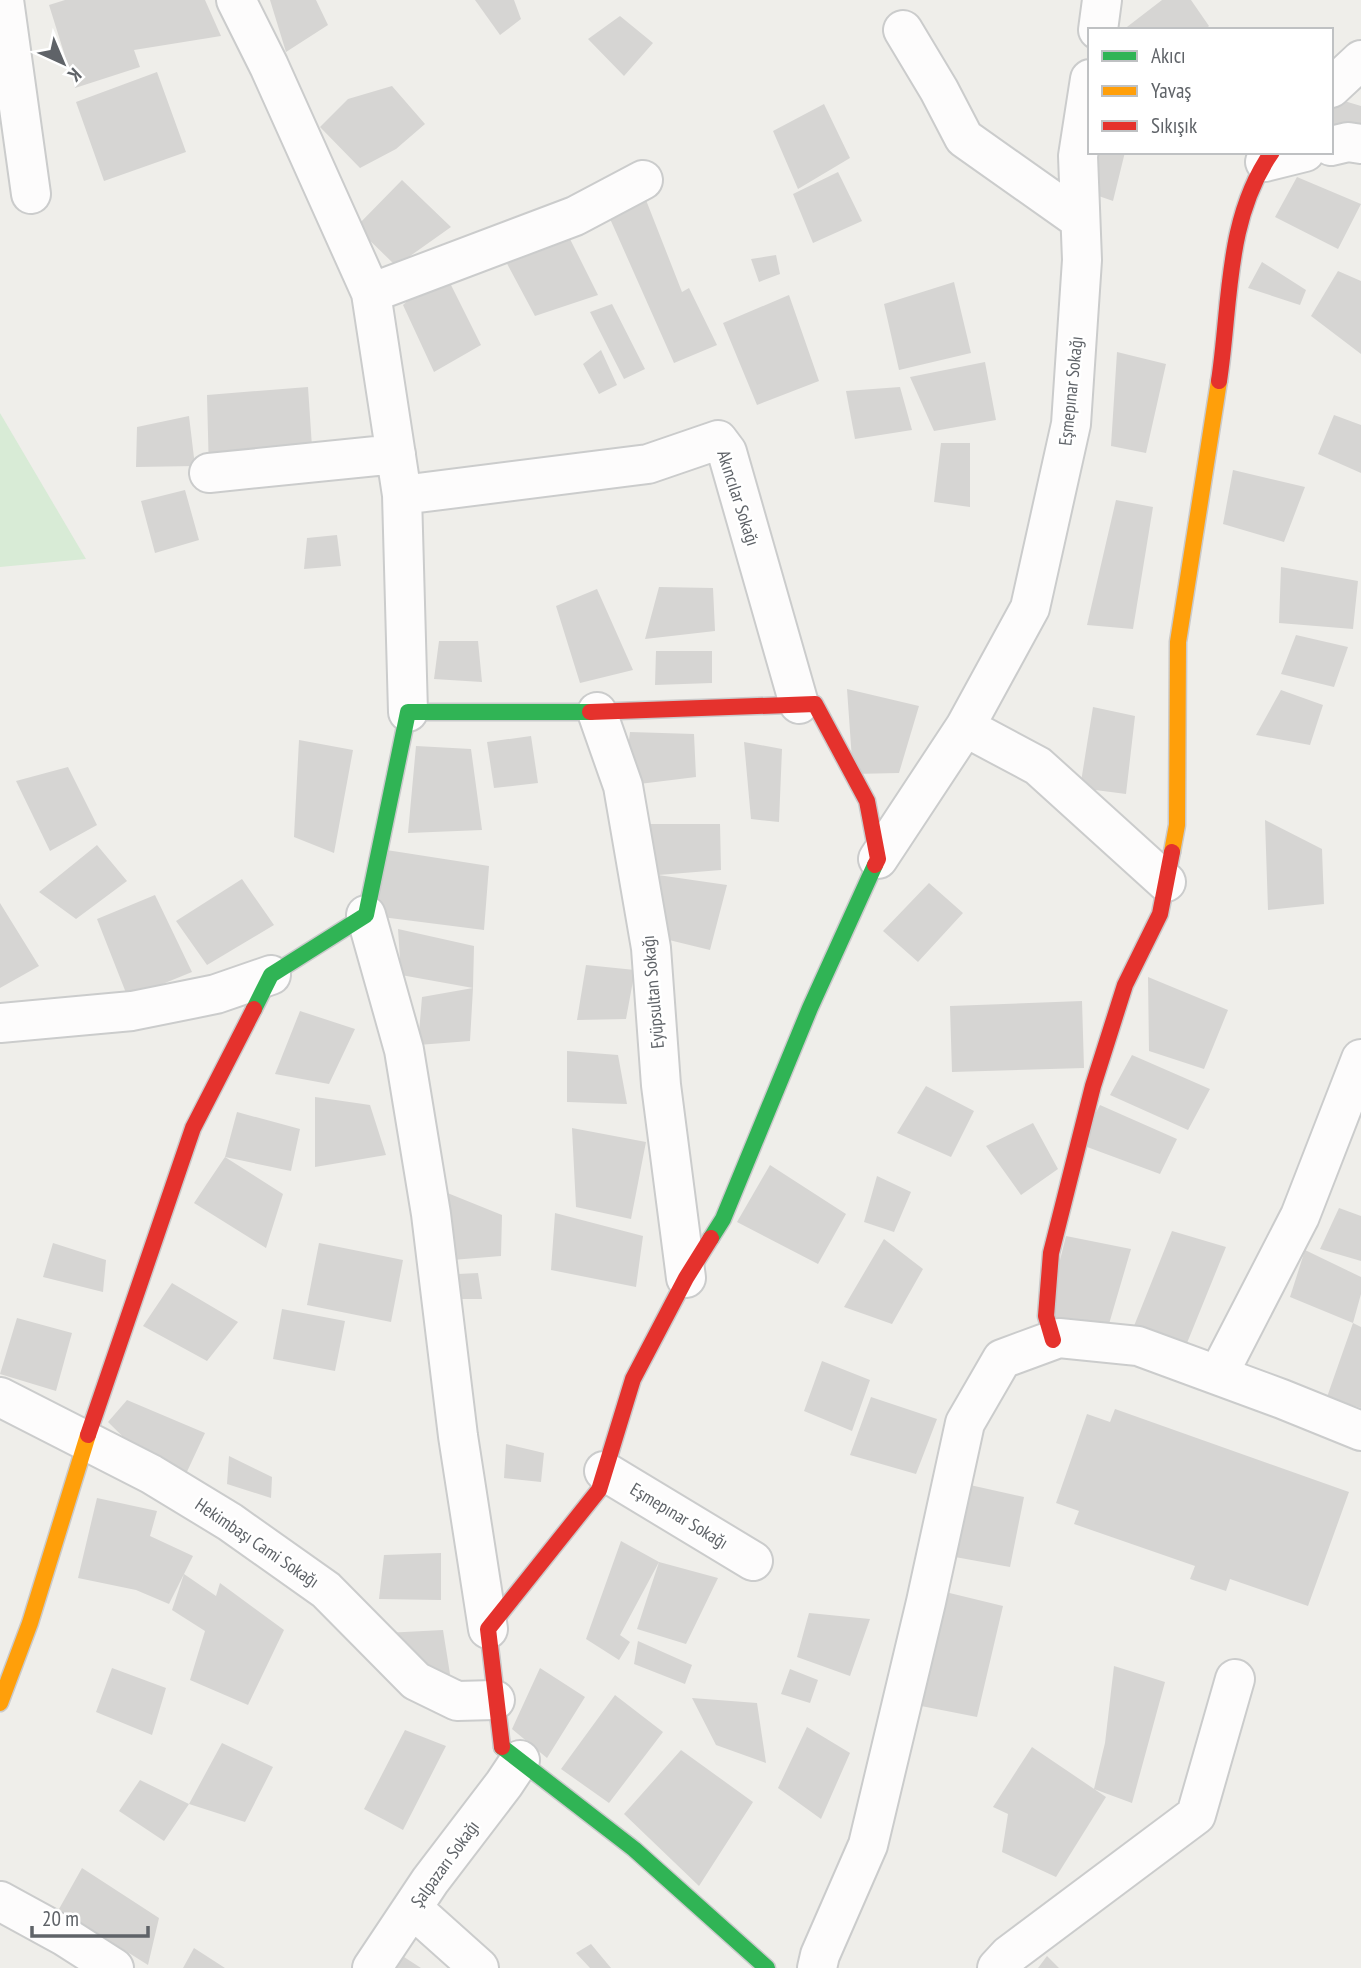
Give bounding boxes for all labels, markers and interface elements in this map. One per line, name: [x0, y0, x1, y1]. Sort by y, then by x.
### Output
north arrow: [28, 28, 98, 98]
legend: [1088, 28, 1333, 154]
text: Akıcı: [1151, 42, 1186, 69]
text: K: [63, 63, 87, 87]
text: Yavaş: [1151, 77, 1191, 104]
text: Sıkışık: [1151, 112, 1197, 139]
street label: Eşmepınar Sokağı: [1053, 335, 1088, 447]
street label: Akıncılar Sokağı: [712, 447, 765, 549]
street label: Eyüpsultan Sokağı: [636, 935, 669, 1050]
street label: Eşmepınar Sokağı: [626, 1477, 732, 1554]
street label: Hekimbaşı Cami Sokağı: [191, 1493, 324, 1593]
street label: Şalpazarı Sokağı: [405, 1816, 484, 1912]
scale bar: [32, 1895, 147, 1939]
text: 20 m: [42, 1905, 79, 1932]

